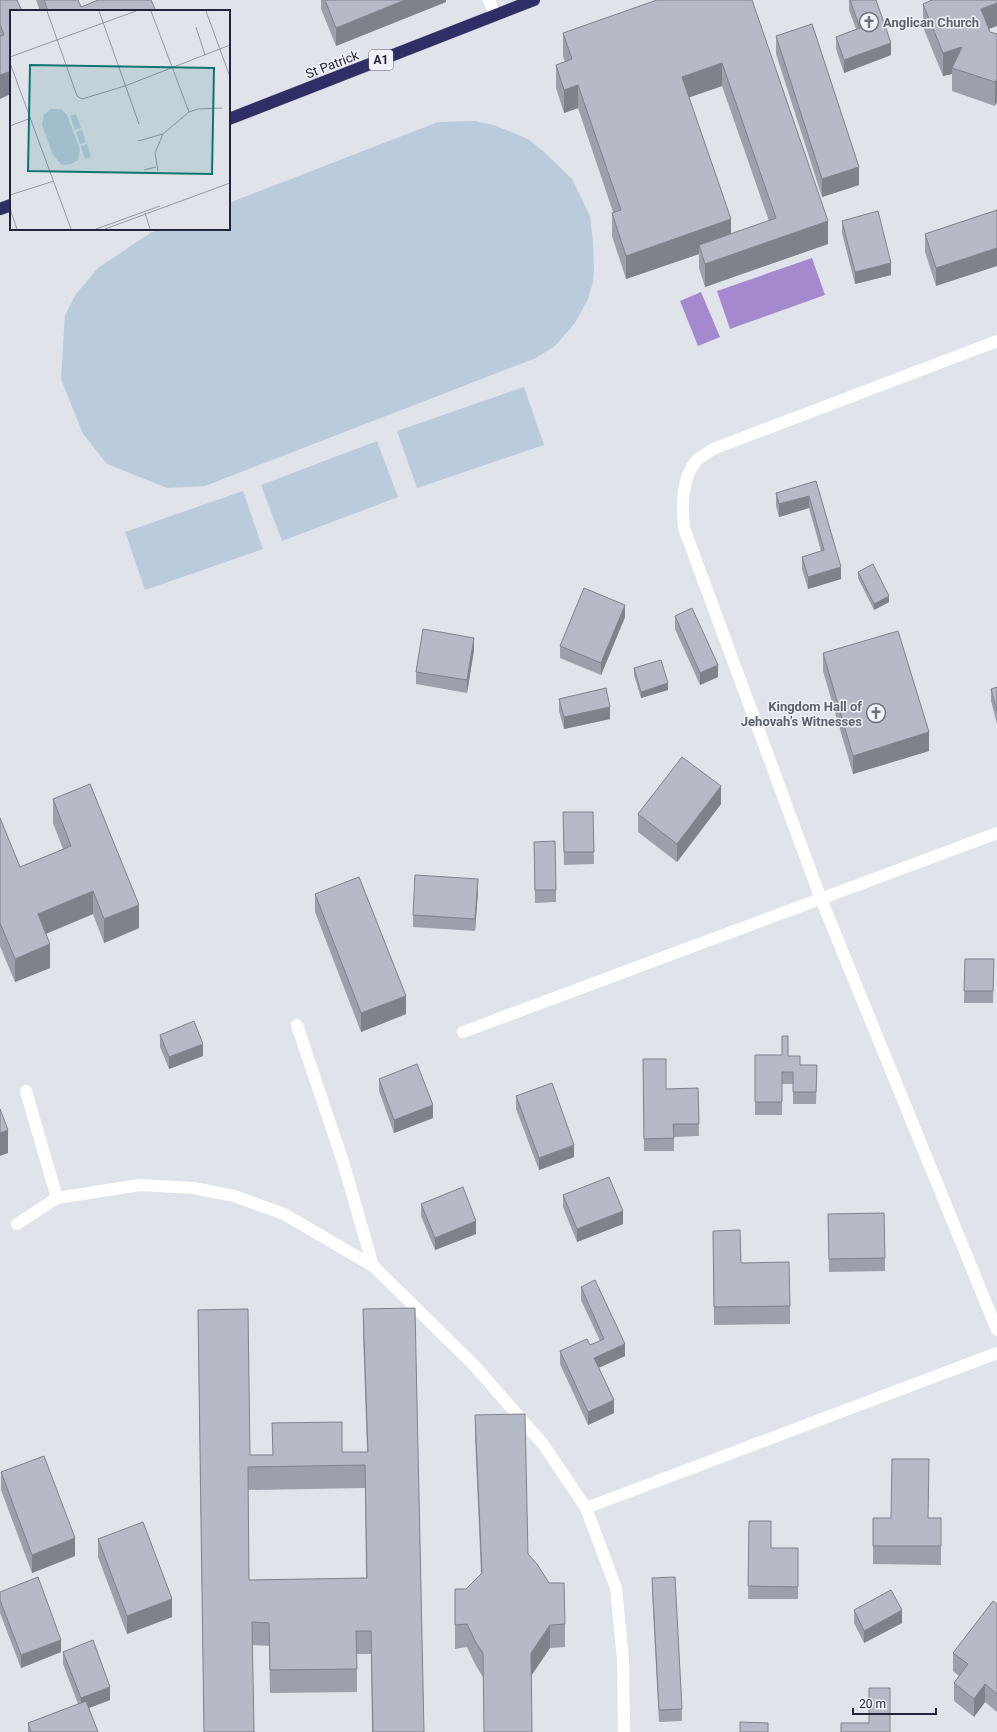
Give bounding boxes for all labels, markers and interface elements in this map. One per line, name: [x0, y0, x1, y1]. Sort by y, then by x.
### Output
inset map: [10, 10, 230, 230]
church icon: Anglican Church: [858, 11, 880, 33]
place label: Anglican Church: [883, 15, 979, 30]
street label: St Patrick: [304, 47, 361, 81]
road number: A1: [369, 50, 393, 70]
place label: Kingdom Hall of Jehovah’s Witnesses: [741, 699, 862, 729]
church icon: Kingdom Hall of Jehovah’s Witnesses: [865, 702, 887, 724]
scale bar: [853, 1690, 936, 1716]
text: 20 m: [859, 1697, 886, 1711]

